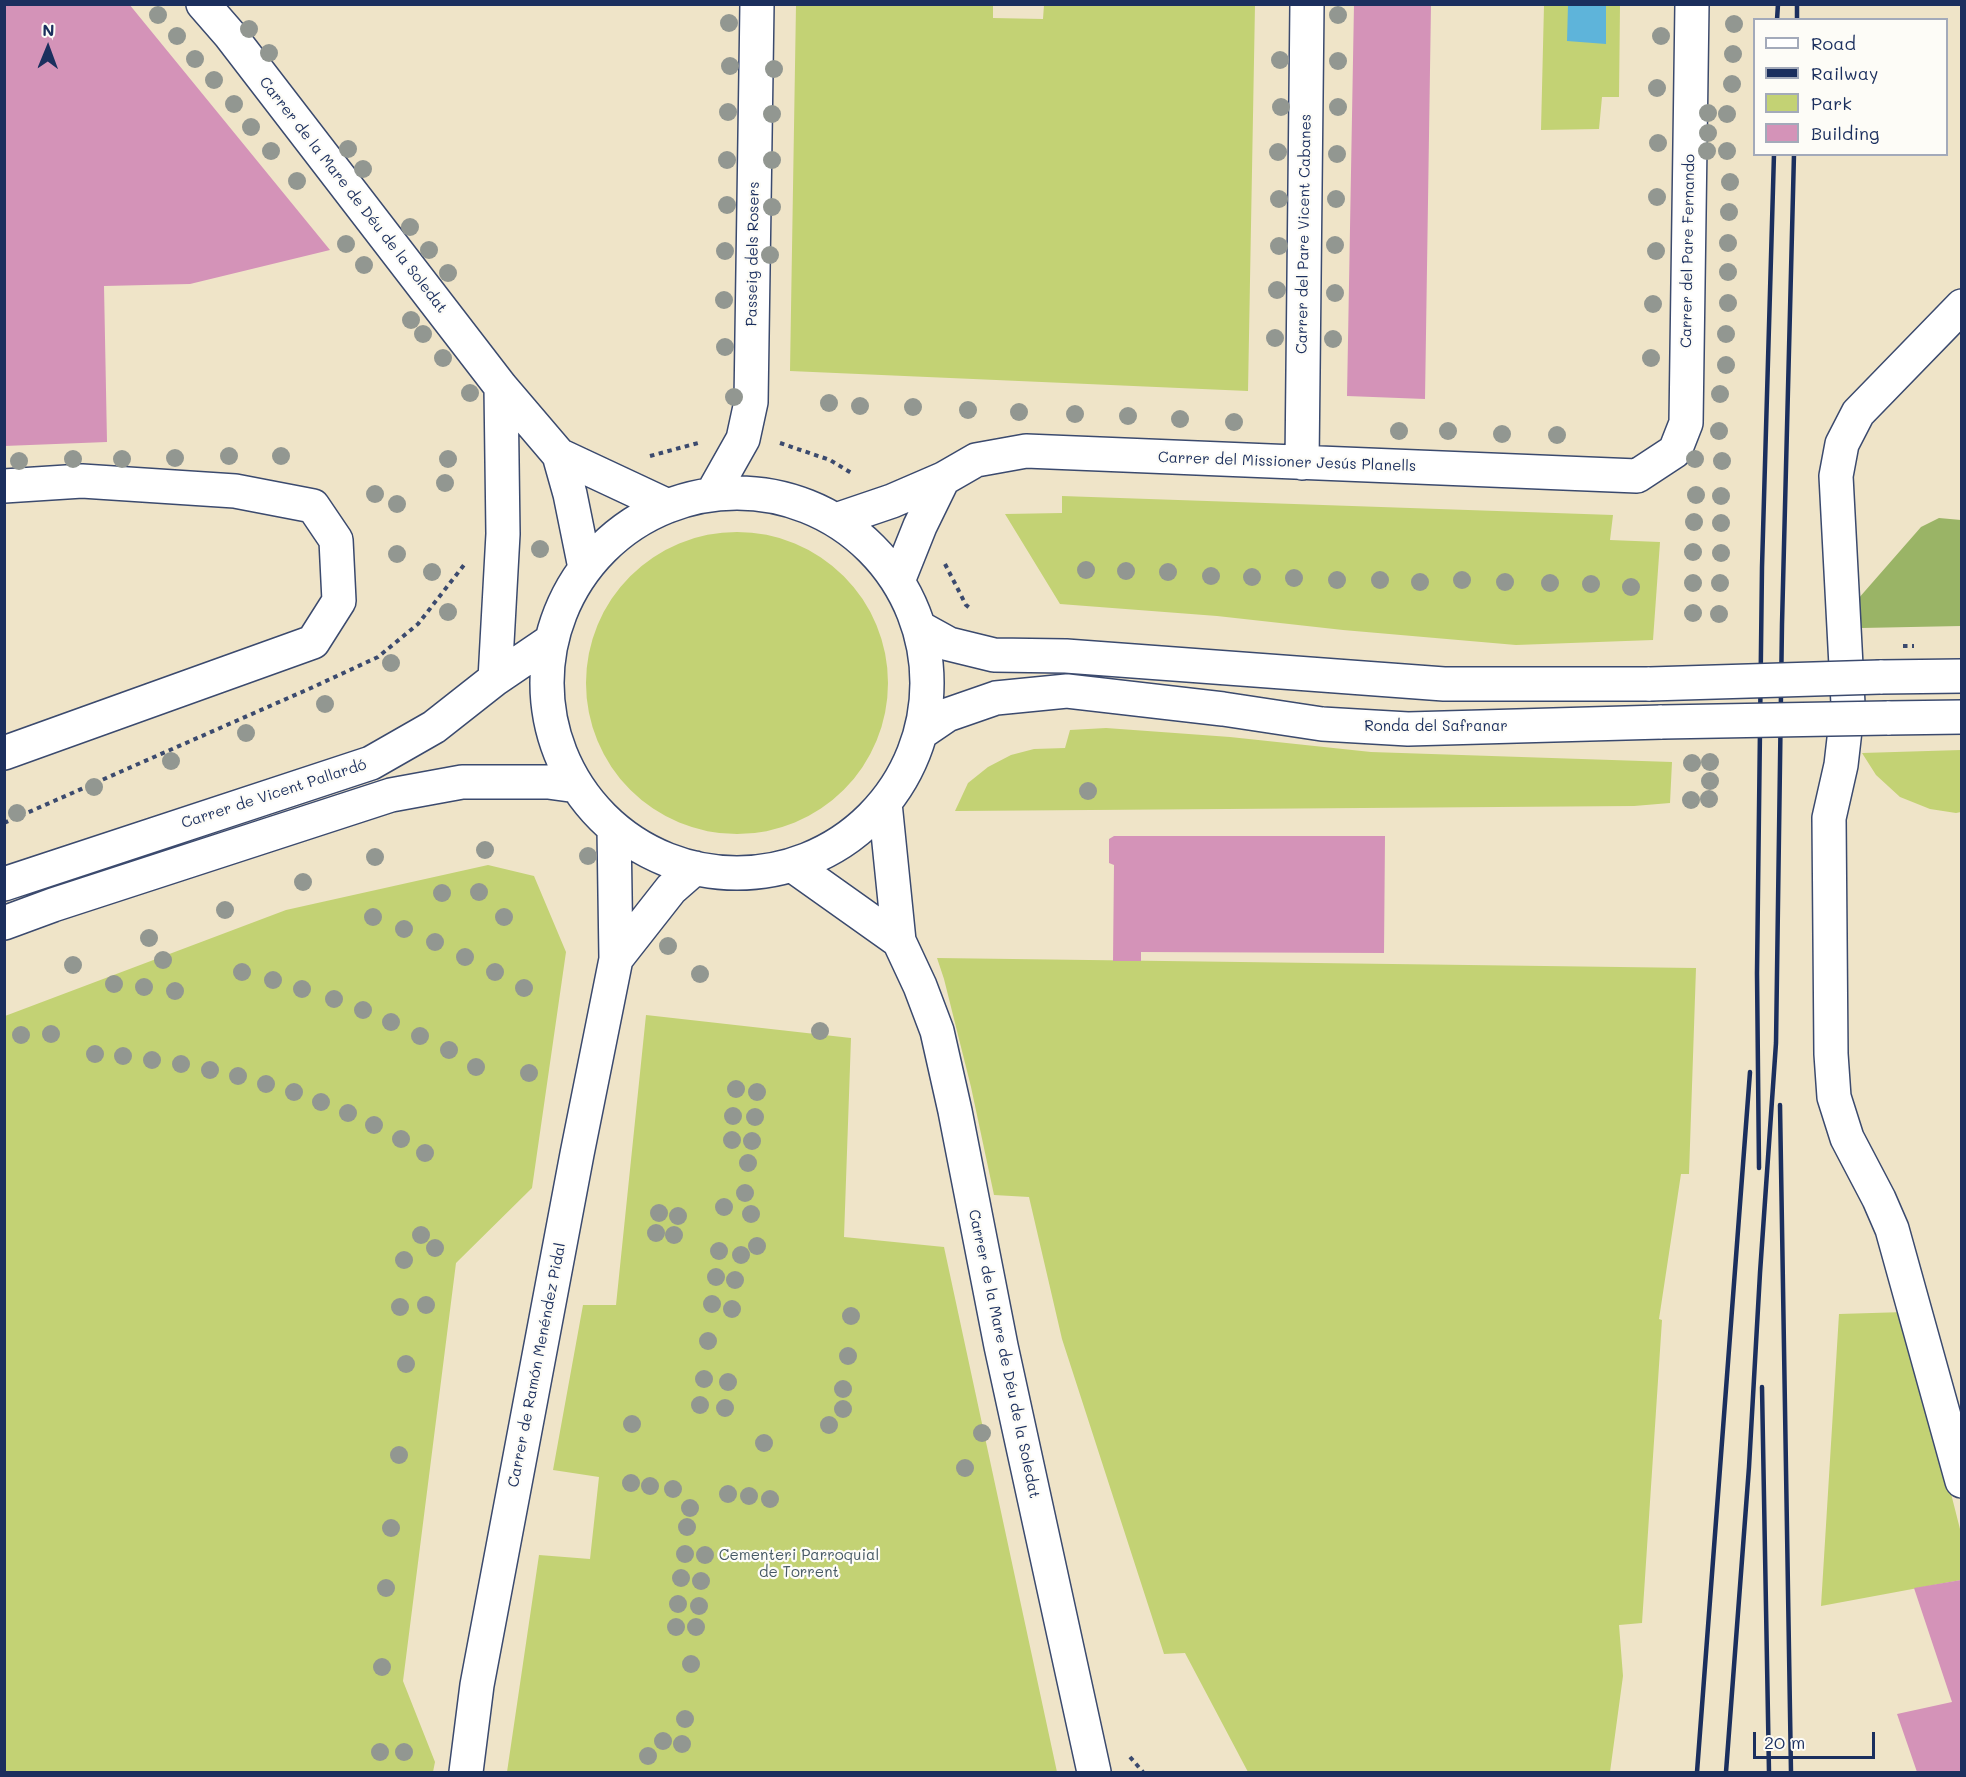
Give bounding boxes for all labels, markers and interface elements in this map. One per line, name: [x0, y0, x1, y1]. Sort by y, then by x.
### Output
north arrow: [18, 18, 78, 78]
legend: [1753, 18, 1948, 156]
text: N: [42, 19, 55, 40]
text: Road: [1811, 31, 1856, 55]
text: Railway: [1811, 61, 1878, 85]
street label: Carrer de la Mare de Déu de la Soledat: [255, 73, 451, 317]
text: Park: [1811, 91, 1852, 115]
street label: Carrer del Pare Vicent Cabanes: [1293, 114, 1315, 354]
text: Building: [1811, 121, 1879, 145]
street label: Carrer del Pare Fernando: [1677, 154, 1699, 348]
street label: Passeig dels Rosers: [743, 181, 763, 327]
street label: Carrer del Missioner Jesús Planells: [1158, 448, 1416, 476]
street label: Ronda del Safranar: [1364, 717, 1508, 735]
street label: Carrer de Vicent Pallardó: [179, 756, 369, 832]
street label: Carrer de la Mare de Déu de la Soledat: [965, 1208, 1043, 1500]
street label: Carrer de Ramón Menéndez Pidal: [504, 1241, 570, 1489]
park label: Cementeri Parroquial de Torrent: [719, 1546, 879, 1581]
scale bar: [1756, 1720, 1878, 1758]
text: 20 m: [1764, 1730, 1805, 1754]

